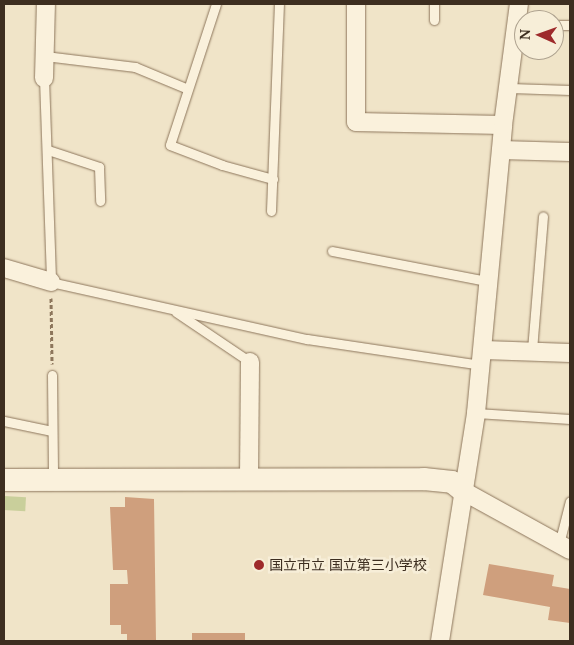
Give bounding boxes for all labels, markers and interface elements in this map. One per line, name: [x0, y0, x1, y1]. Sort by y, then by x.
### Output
north arrow: [514, 10, 564, 60]
text: N: [515, 29, 534, 40]
place label: 国立市立 国立第三小学校: [269, 557, 427, 573]
marker: 国立市立 国立第三小学校: [253, 559, 265, 571]

